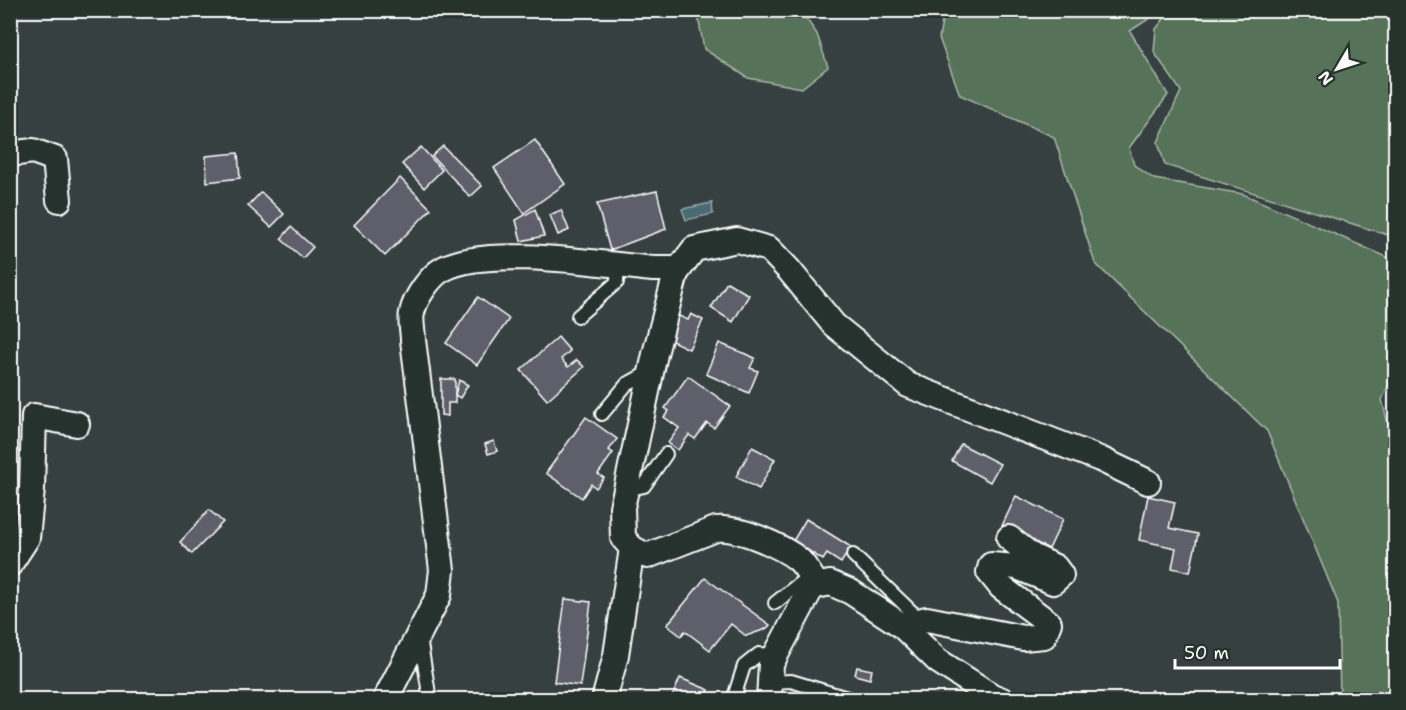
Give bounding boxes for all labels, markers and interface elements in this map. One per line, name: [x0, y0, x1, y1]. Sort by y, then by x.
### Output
north arrow: [1307, 39, 1367, 99]
text: N: [1314, 67, 1338, 90]
scale bar: [1175, 632, 1340, 670]
text: 50 m: [1184, 641, 1229, 665]

